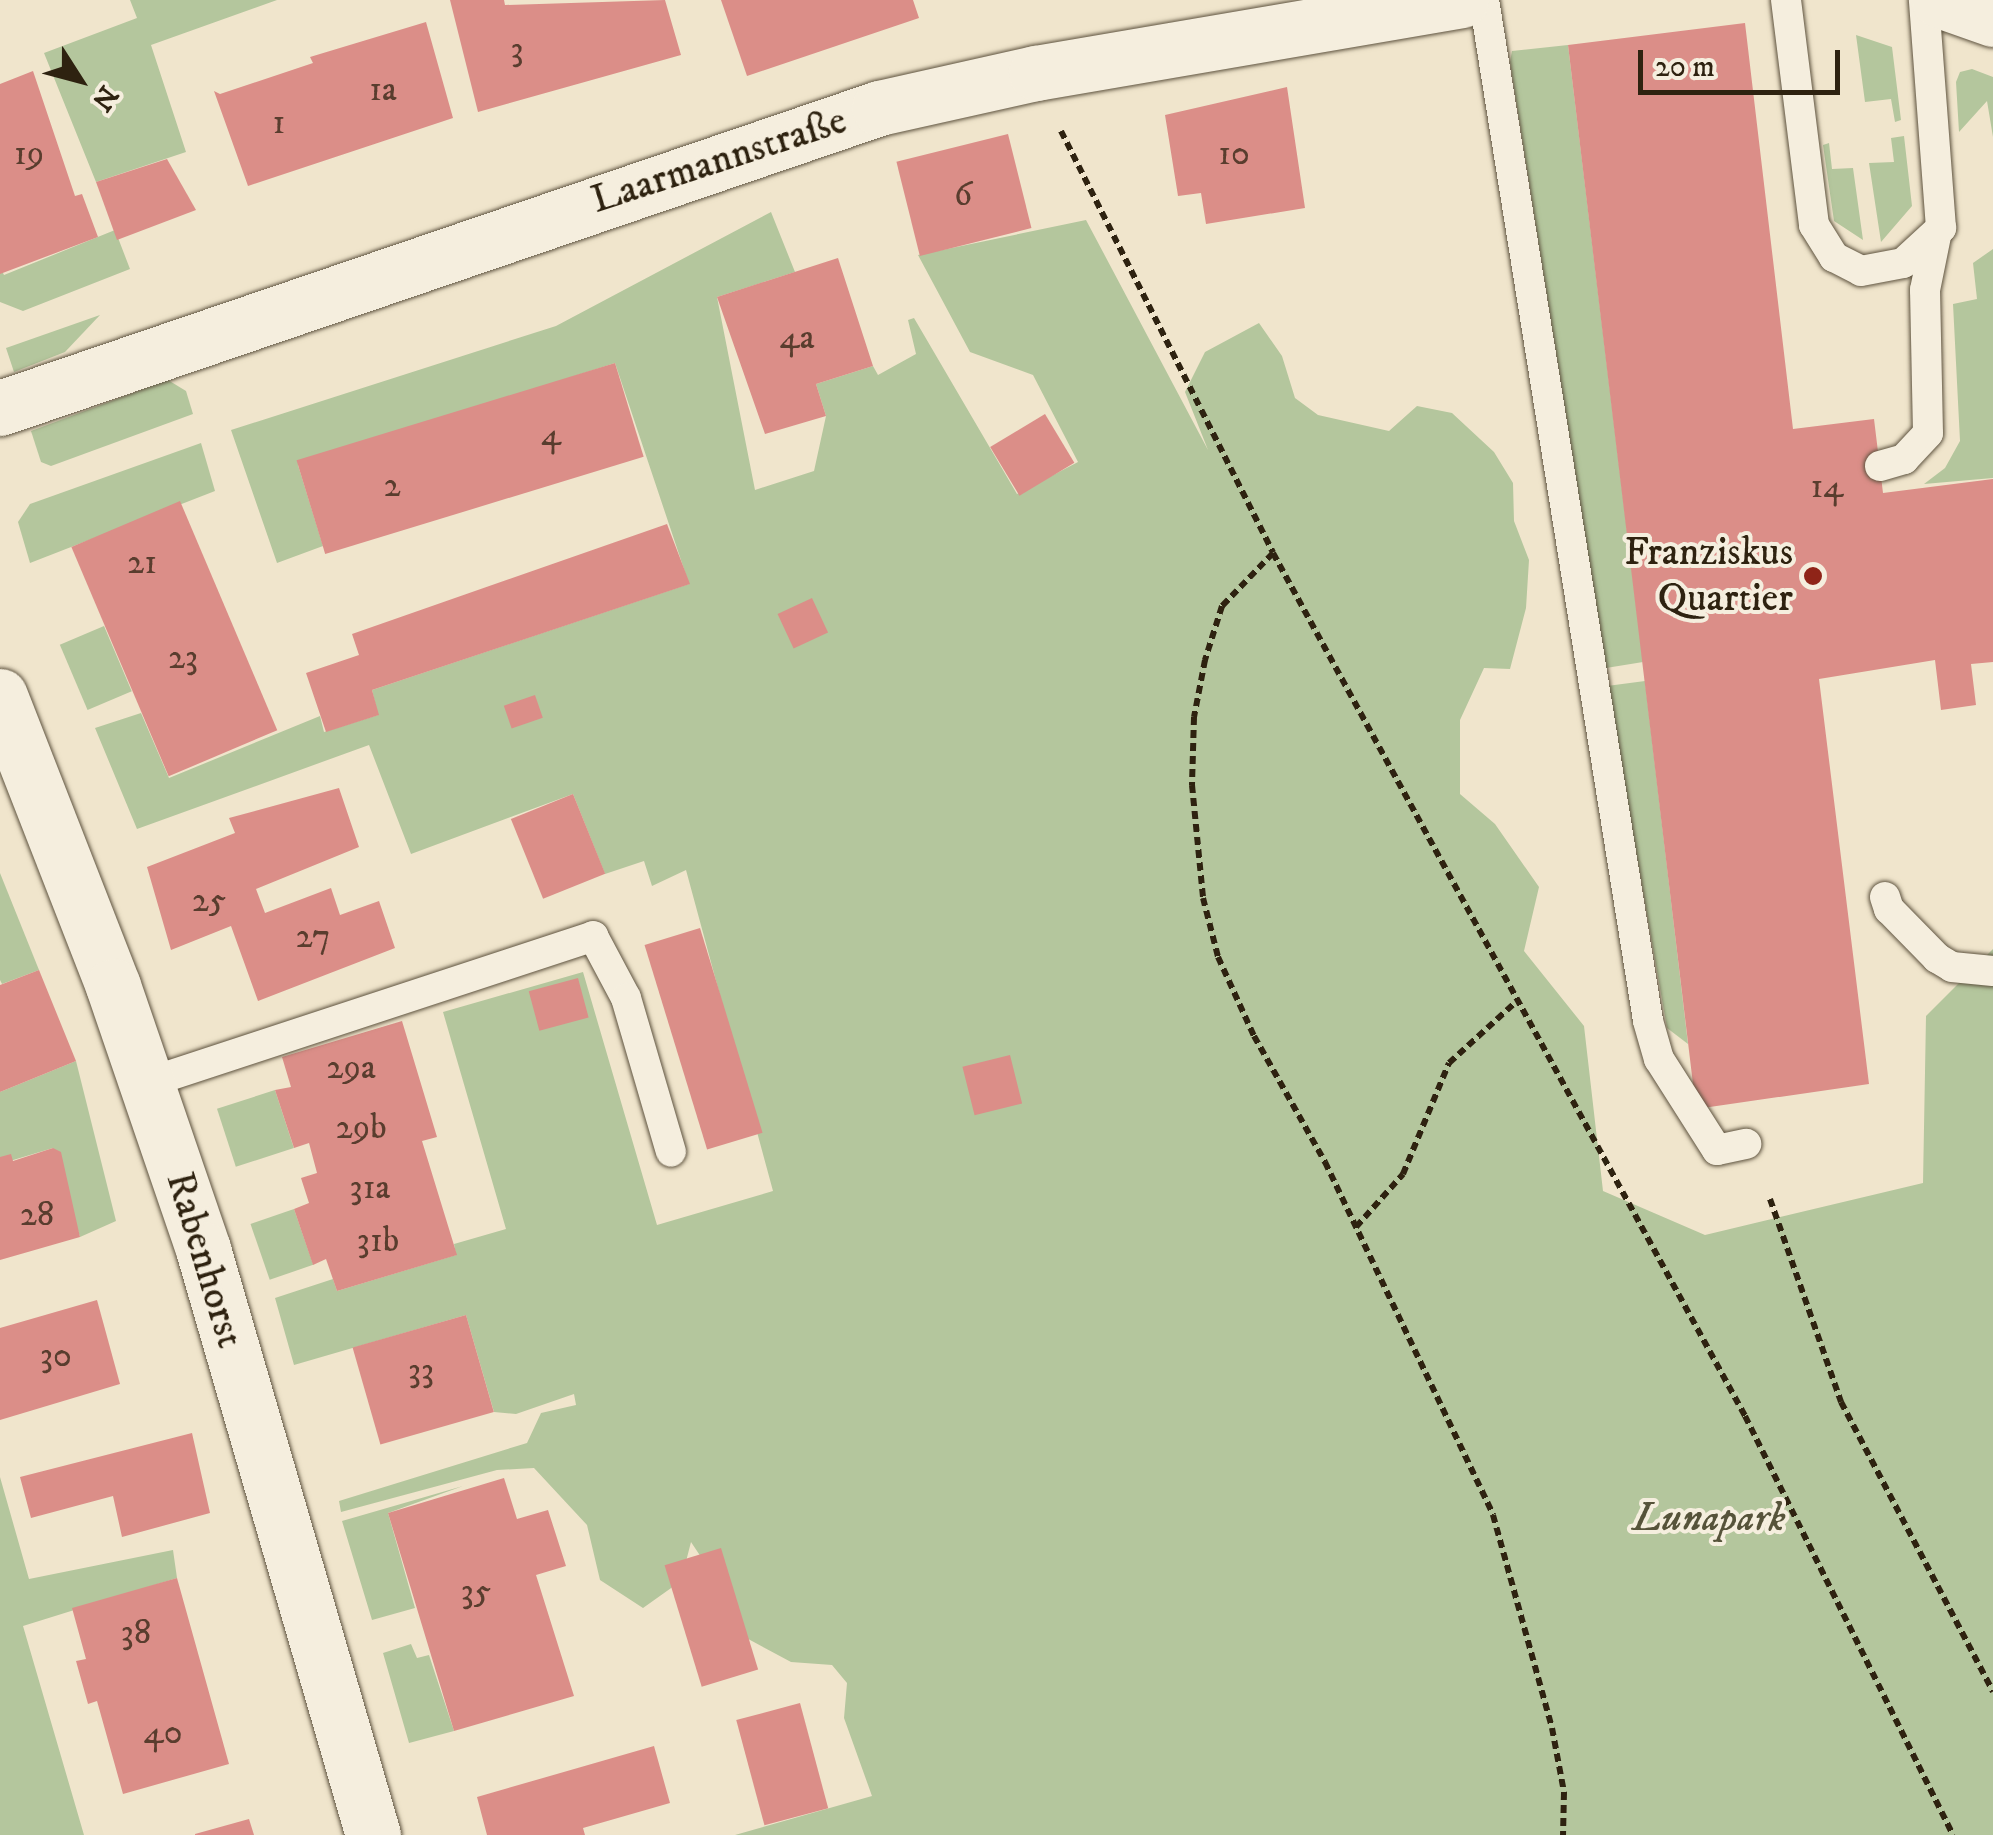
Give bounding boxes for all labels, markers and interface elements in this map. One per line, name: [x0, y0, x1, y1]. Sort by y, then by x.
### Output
house number: 3: [510, 29, 524, 71]
north arrow: [30, 30, 130, 130]
scale bar: [1643, 30, 1846, 92]
text: 20 m: [1655, 49, 1715, 86]
house number: 1a: [369, 69, 397, 111]
text: N: [84, 78, 126, 118]
street label: Laarmannstraße: [585, 97, 853, 225]
house number: 1: [273, 102, 285, 144]
house number: 19: [14, 133, 44, 175]
house number: 10: [1218, 133, 1250, 175]
house number: 6: [954, 174, 972, 216]
house number: 4a: [779, 317, 815, 359]
house number: 4: [541, 414, 561, 456]
house number: 2: [383, 465, 401, 507]
house number: 14: [1810, 466, 1844, 508]
place label: Franziskus Quartier: [1624, 529, 1793, 623]
house number: 21: [127, 542, 157, 584]
marker: Franziskus Quartier: [1802, 565, 1824, 587]
house number: 23: [168, 637, 198, 679]
house number: 25: [192, 880, 226, 922]
house number: 27: [296, 916, 330, 958]
house number: 29a: [326, 1047, 376, 1089]
house number: 29b: [335, 1107, 387, 1149]
street label: Rabenhorst: [155, 1166, 253, 1354]
house number: 31a: [350, 1167, 390, 1209]
house number: 28: [20, 1194, 54, 1236]
house number: 31b: [357, 1220, 399, 1262]
house number: 30: [40, 1335, 72, 1377]
house number: 33: [408, 1350, 434, 1392]
park label: Lunapark: [1633, 1495, 1785, 1543]
house number: 35: [461, 1571, 491, 1613]
house number: 38: [121, 1612, 151, 1654]
house number: 40: [144, 1712, 182, 1754]

